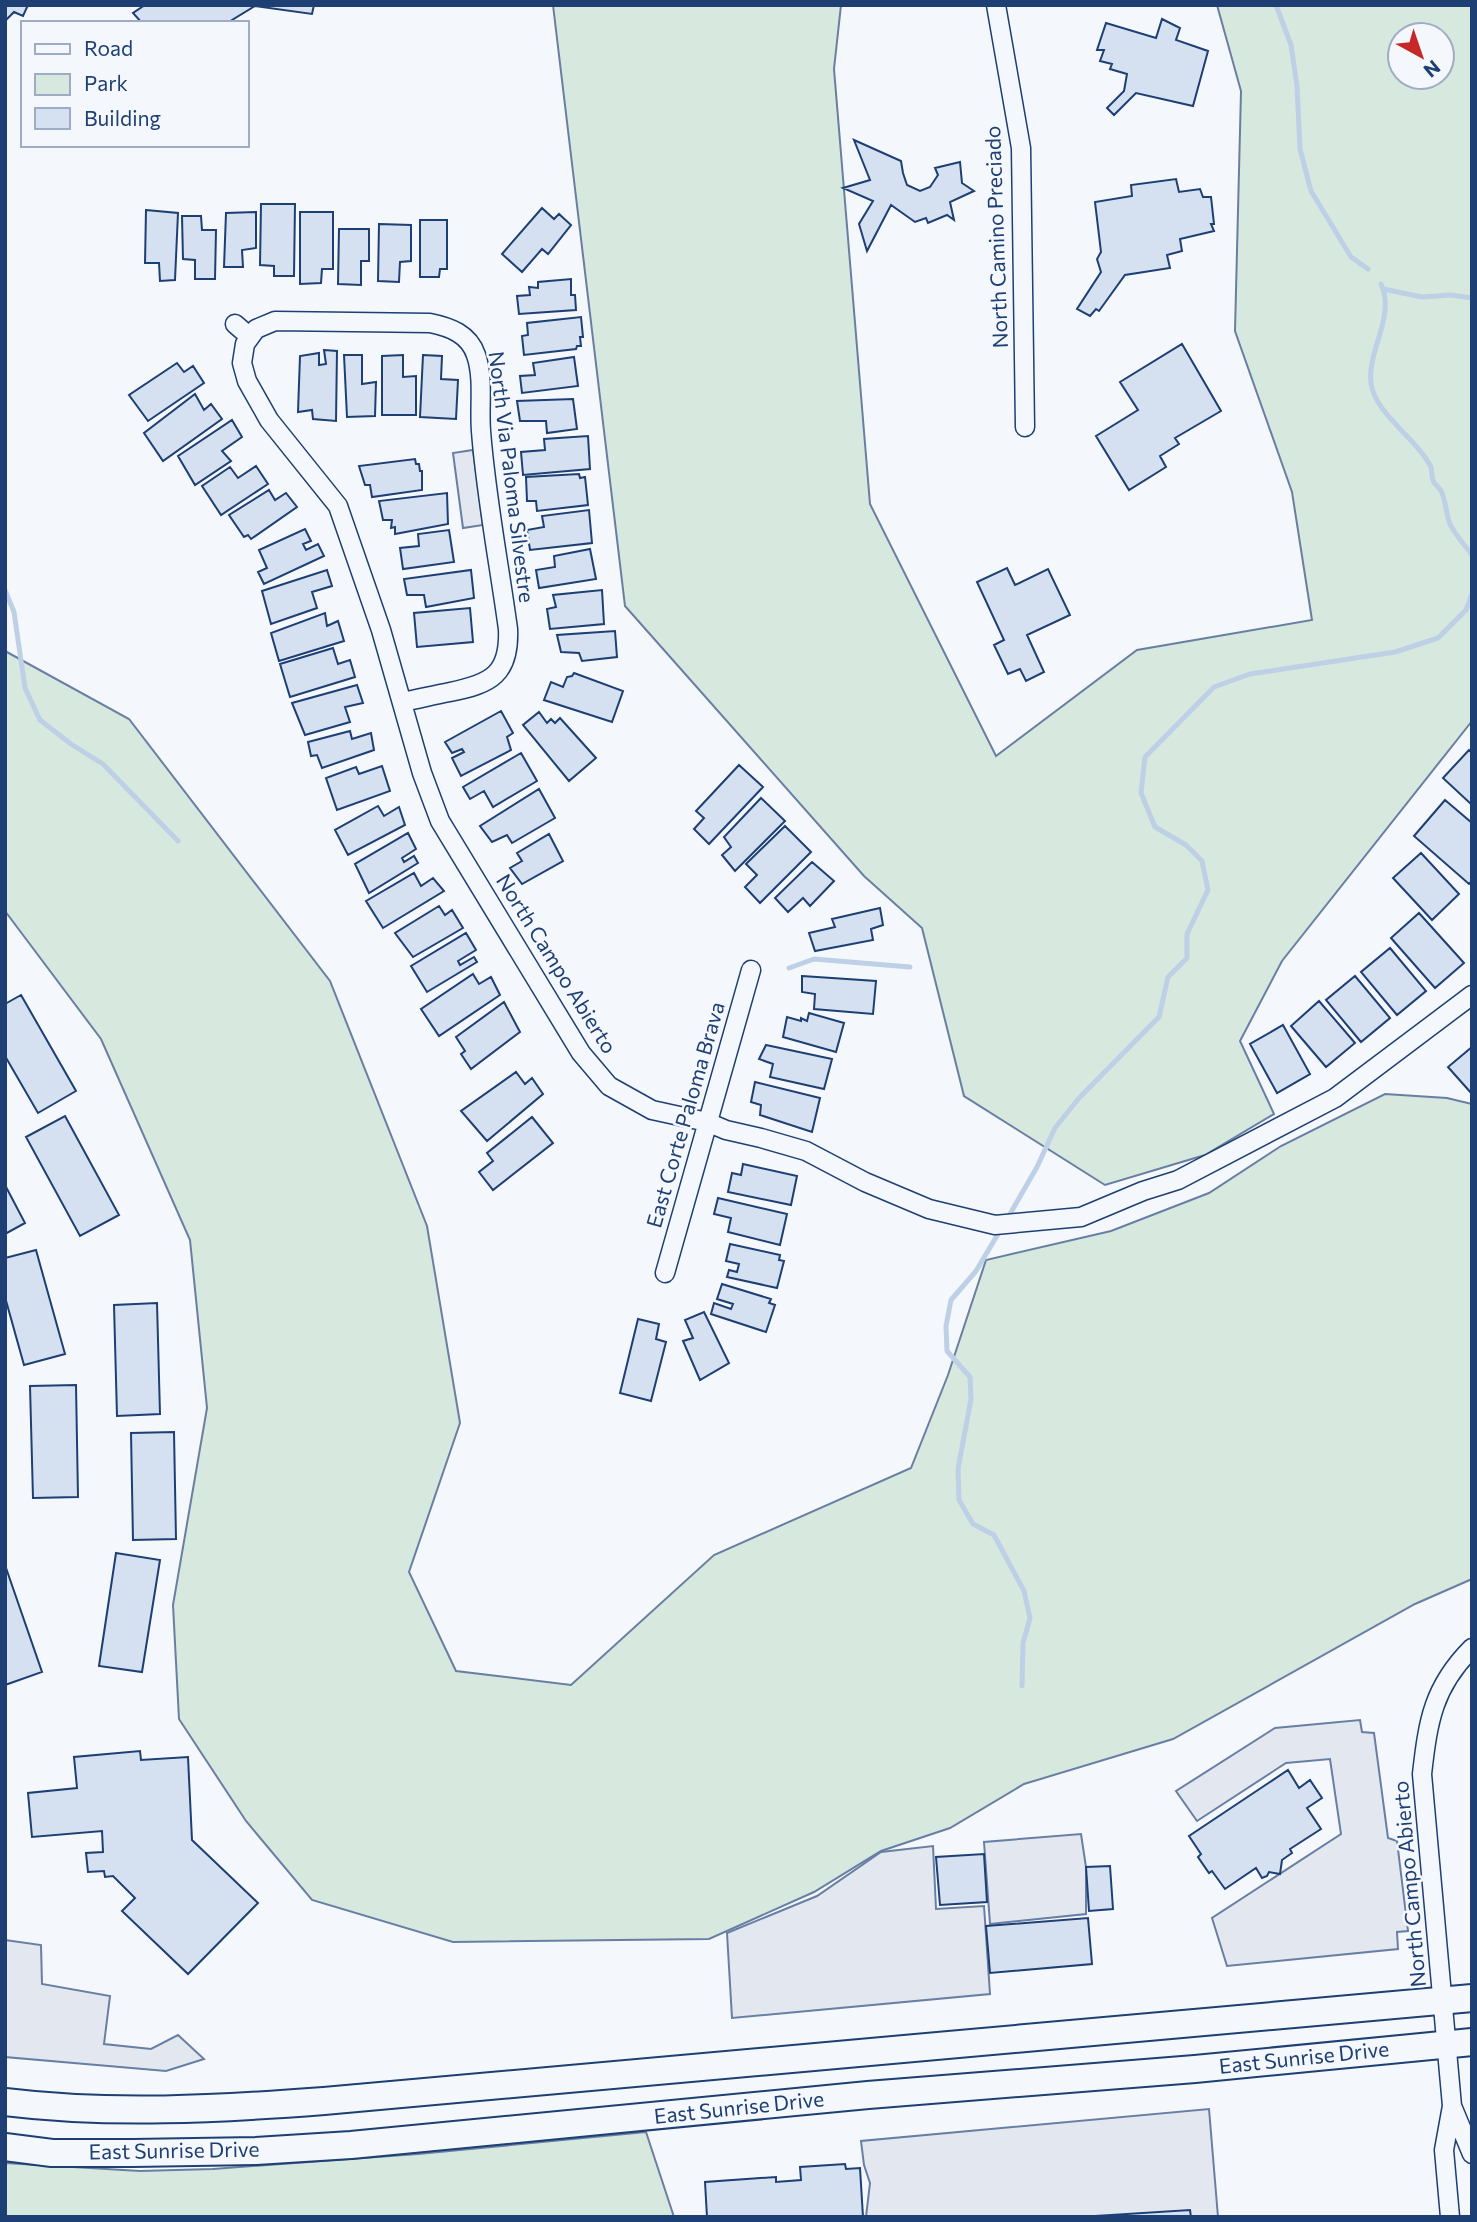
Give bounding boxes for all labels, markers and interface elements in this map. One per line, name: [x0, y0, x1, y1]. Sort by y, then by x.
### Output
legend: [21, 21, 248, 147]
north arrow: [1386, 21, 1456, 91]
text: Road: [84, 35, 133, 60]
text: N: [1419, 56, 1445, 83]
text: Park: [84, 70, 128, 95]
text: Building: [84, 105, 161, 130]
street label: North Camino Preciado: [979, 125, 1012, 349]
street label: North Via Paloma Silvestre: [485, 350, 540, 604]
street label: North Campo Abierto: [492, 869, 623, 1058]
street label: East Corte Paloma Brava: [640, 999, 729, 1230]
street label: North Campo Abierto: [1387, 1780, 1430, 1988]
street label: East Sunrise Drive: [1218, 2035, 1390, 2078]
street label: East Sunrise Drive: [653, 2085, 825, 2128]
street label: East Sunrise Drive: [88, 2136, 260, 2163]

